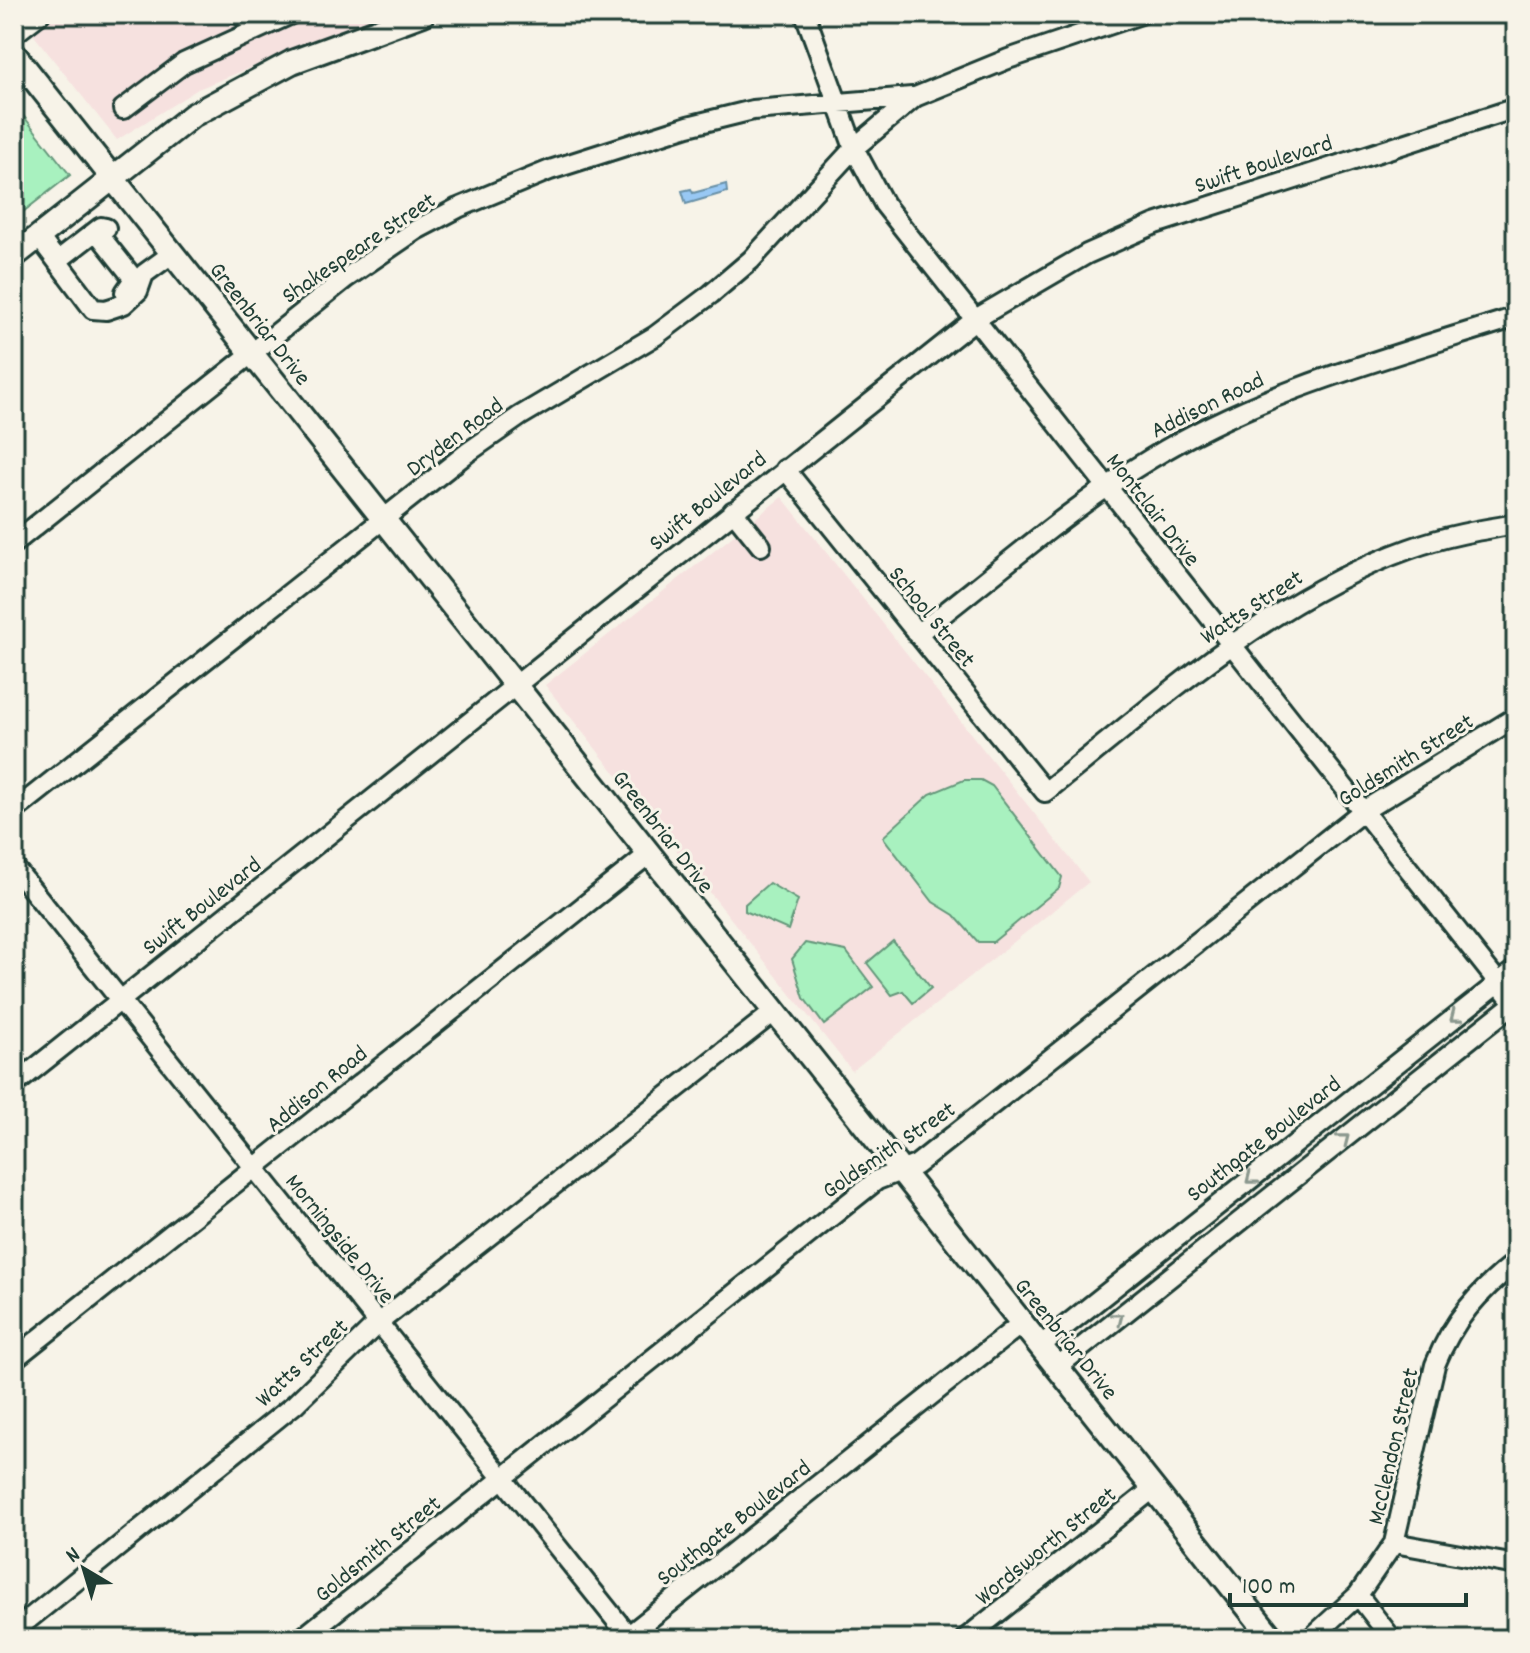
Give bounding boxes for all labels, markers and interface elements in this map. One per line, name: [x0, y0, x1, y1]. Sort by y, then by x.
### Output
street label: Swift Boulevard: [1191, 128, 1337, 204]
street label: Shakespeare Street: [276, 185, 444, 314]
street label: Greenbriar Drive: [199, 256, 318, 394]
street label: Addison Road: [1146, 365, 1271, 449]
street label: Dryden Road: [400, 390, 512, 486]
street label: Swift Boulevard: [642, 444, 775, 561]
street label: Montclair Drive: [1096, 447, 1207, 575]
street label: School Street: [879, 560, 982, 676]
street label: Watts Street: [1194, 562, 1311, 655]
street label: Goldsmith Street: [1332, 706, 1481, 817]
street label: Greenbriar Drive: [602, 764, 721, 902]
street label: Swift Boulevard: [136, 850, 270, 965]
one-way arrow: [1449, 1008, 1464, 1022]
street label: Addison Road: [260, 1039, 376, 1142]
street label: Southgate Boulevard: [1180, 1069, 1349, 1212]
street label: Goldsmith Street: [816, 1094, 963, 1209]
one-way arrow: [1335, 1134, 1349, 1149]
street label: Morningside Drive: [275, 1167, 402, 1312]
one-way arrow: [1245, 1169, 1260, 1183]
street label: Greenbriar Drive: [1005, 1271, 1125, 1408]
street label: Watts Street: [249, 1312, 357, 1416]
one-way arrow: [1109, 1313, 1123, 1328]
street label: McClendon Street: [1360, 1365, 1429, 1528]
street label: Southgate Boulevard: [650, 1453, 819, 1596]
street label: Wordsworth Street: [969, 1479, 1125, 1615]
street label: Goldsmith Street: [308, 1488, 450, 1612]
north arrow: [44, 1529, 124, 1609]
text: N: [60, 1540, 88, 1572]
scale bar: [1230, 1557, 1466, 1607]
text: 100 m: [1242, 1571, 1295, 1605]

